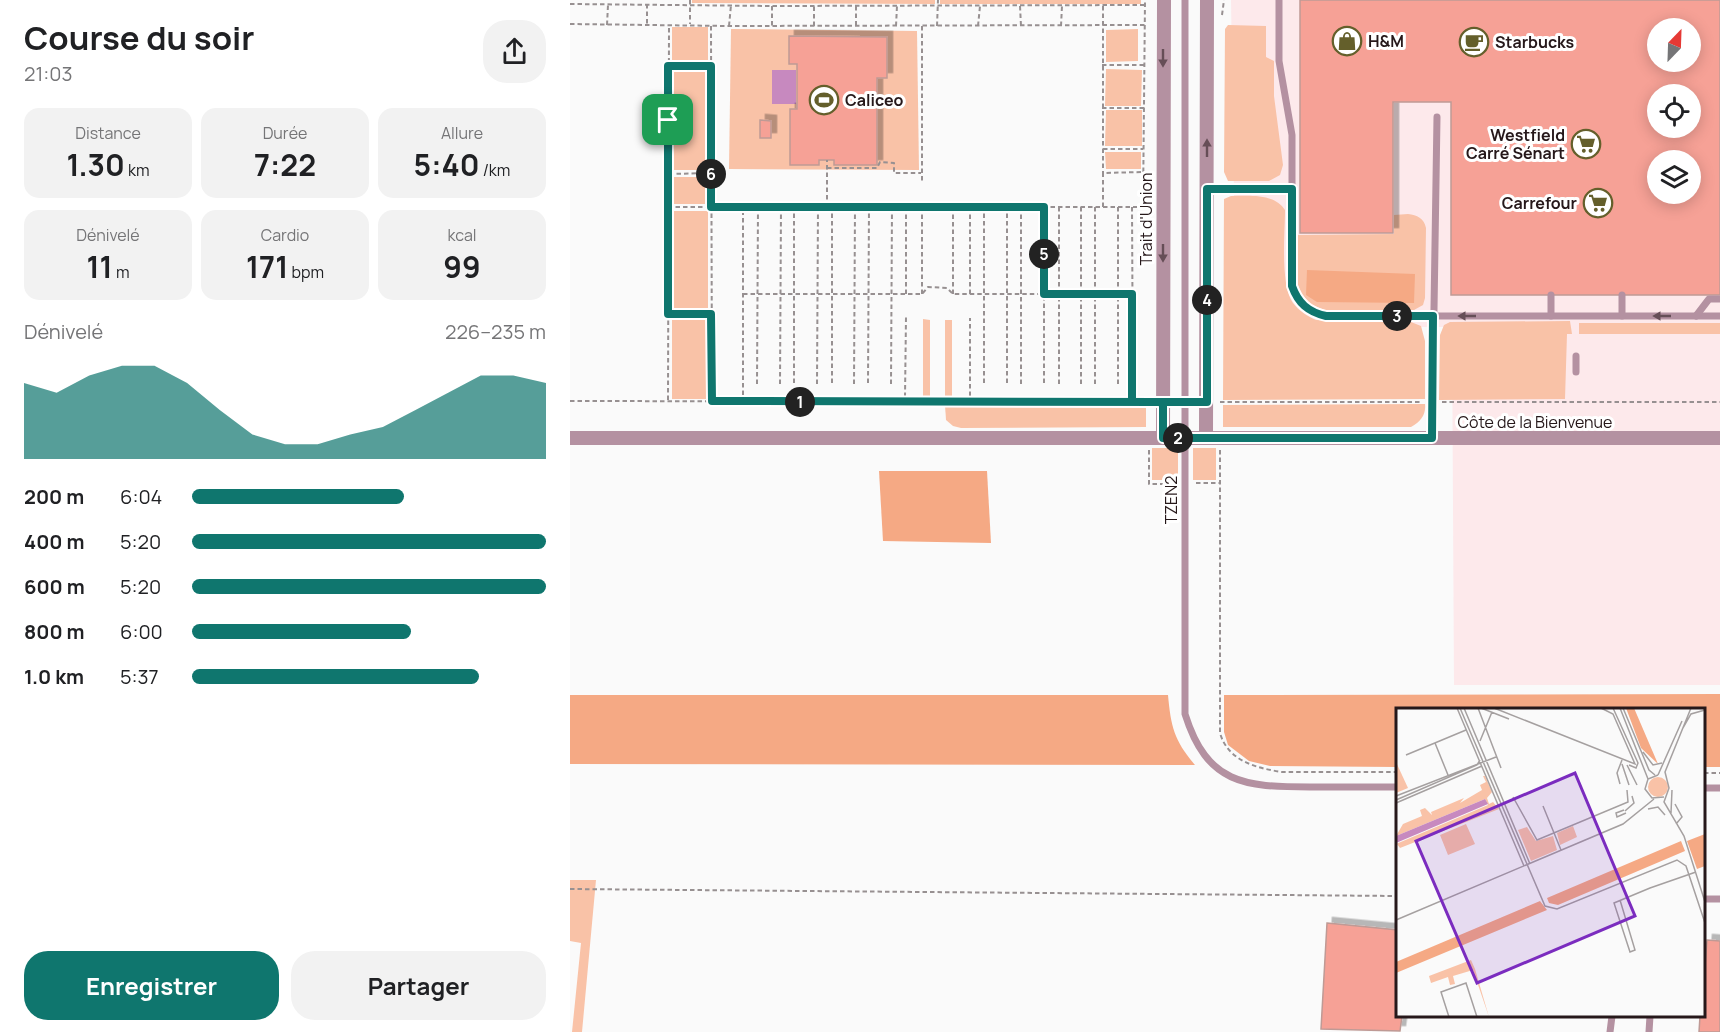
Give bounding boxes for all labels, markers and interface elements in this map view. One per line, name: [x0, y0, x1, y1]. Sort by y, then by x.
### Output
text: Course du soir: [24, 15, 255, 60]
north arrow: [1647, 18, 1701, 72]
map controls: [1647, 18, 1701, 204]
button: share: [483, 20, 546, 83]
shop icon: H&M: [1331, 25, 1363, 57]
cafe icon: Starbucks: [1458, 26, 1490, 58]
place label: H&M: [1368, 30, 1404, 52]
place label: Starbucks: [1495, 31, 1575, 53]
one-way arrow: [1159, 49, 1168, 68]
text: 21:03: [24, 60, 72, 87]
sports icon: Caliceo: [808, 84, 840, 116]
button: locate: [1647, 84, 1701, 138]
place label: Caliceo: [845, 89, 904, 111]
pin: [642, 94, 693, 145]
icon: arrive: [651, 103, 684, 136]
text: Distance: [75, 122, 141, 144]
text: Durée: [263, 122, 307, 144]
text: Allure: [441, 122, 483, 144]
place label: Westfield Carré Sénart: [1466, 124, 1565, 164]
supermarket icon: Westfield Carré Sénart: [1570, 128, 1602, 160]
one-way arrow: [1202, 138, 1212, 157]
text: 1.30: [67, 144, 125, 185]
text: 7:22: [254, 144, 316, 185]
text: 5:40: [414, 144, 479, 185]
button: layers: [1647, 150, 1701, 204]
text: km: [125, 159, 149, 181]
text: /km: [479, 159, 510, 181]
pin: 6: [696, 159, 726, 189]
text: 6: [706, 163, 716, 185]
street label: Trait d'Union: [1135, 173, 1157, 265]
supermarket icon: Carrefour: [1582, 187, 1614, 219]
place label: Carrefour: [1502, 192, 1577, 214]
text: Dénivelé: [76, 224, 140, 246]
text: Cardio: [261, 224, 309, 246]
text: kcal: [447, 224, 477, 246]
pin: 5: [1029, 239, 1059, 269]
text: 5: [1039, 243, 1049, 265]
one-way arrow: [1158, 244, 1168, 263]
text: 11: [86, 246, 113, 287]
text: 171: [246, 246, 288, 287]
text: 99: [443, 246, 481, 287]
text: m: [113, 261, 130, 283]
text: bpm: [288, 261, 324, 283]
pin: 4: [1192, 285, 1222, 315]
text: 4: [1202, 289, 1212, 311]
pin: 3: [1382, 301, 1412, 331]
text: 3: [1392, 305, 1402, 327]
one-way arrow: [1457, 311, 1476, 321]
one-way arrow: [1652, 311, 1671, 321]
text: Dénivelé: [24, 318, 103, 345]
text: 226–235 m: [445, 318, 546, 345]
pin: 1: [785, 387, 815, 417]
text: 1: [796, 391, 804, 413]
street label: Côte de la Bienvenue: [1458, 411, 1612, 433]
pin: 2: [1163, 423, 1193, 453]
text: 2: [1173, 427, 1183, 449]
street label: TZEN2: [1160, 476, 1182, 524]
text: 200 m: [24, 483, 84, 510]
text: 6:04: [120, 483, 162, 510]
text: 400 m: [24, 528, 84, 555]
text: 5:20: [120, 528, 161, 555]
text: 600 m: [24, 573, 85, 600]
text: 5:20: [120, 573, 161, 600]
text: 800 m: [24, 618, 85, 645]
text: 6:00: [120, 618, 163, 645]
text: 1.0 km: [24, 663, 84, 690]
text: 5:37: [120, 663, 159, 690]
inset map: [1396, 708, 1705, 1017]
button: Enregistrer: [24, 951, 279, 1020]
button: Partager: [291, 951, 546, 1020]

